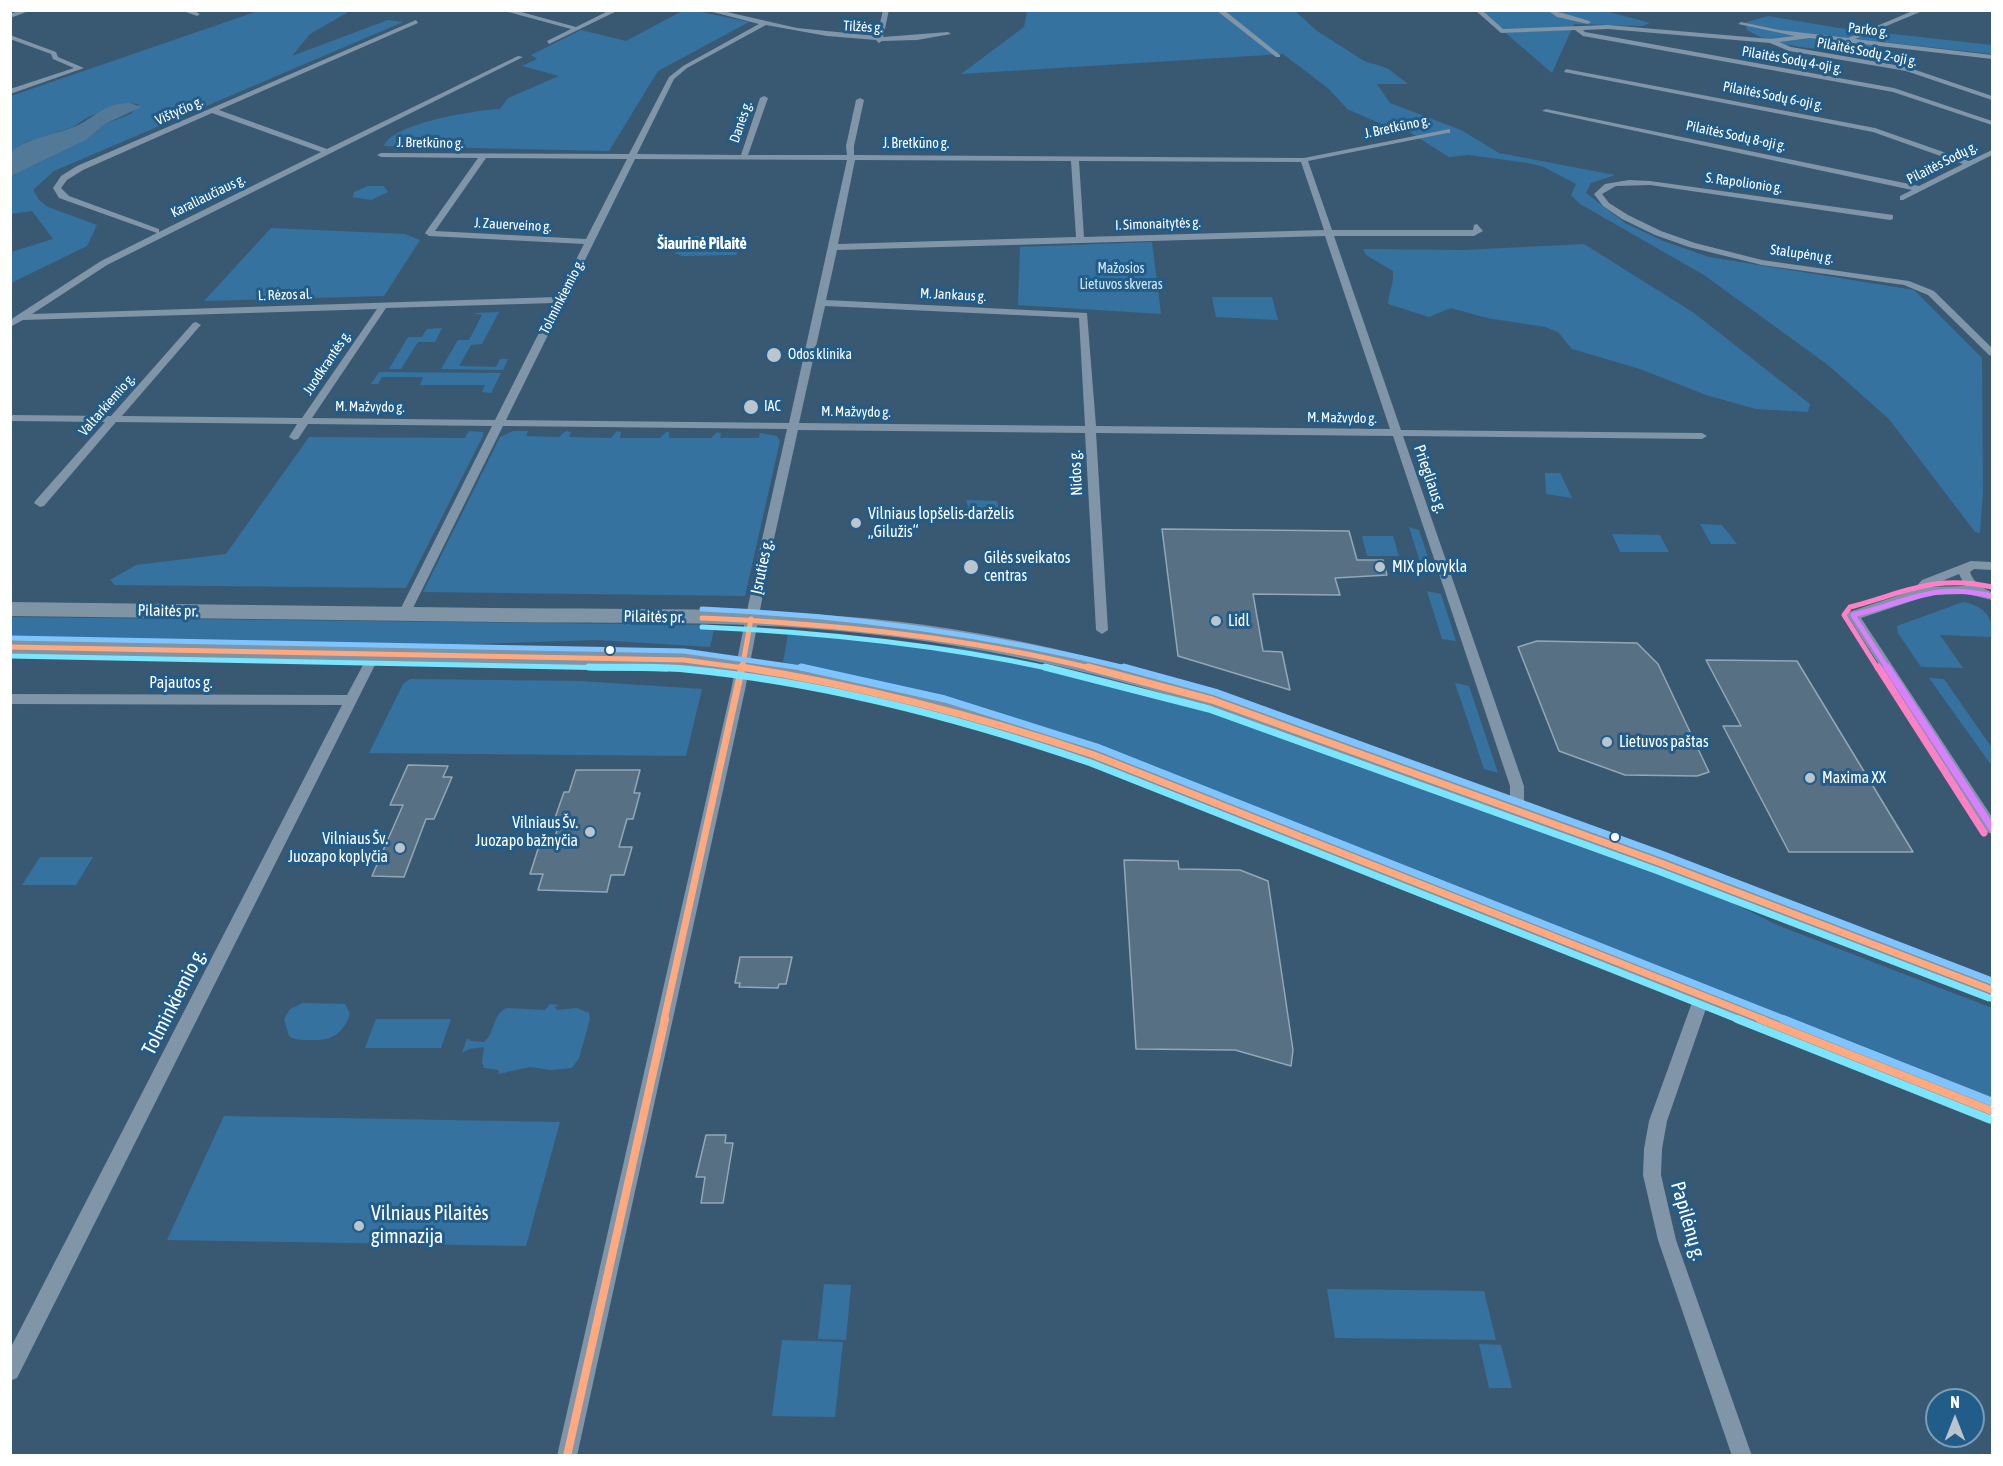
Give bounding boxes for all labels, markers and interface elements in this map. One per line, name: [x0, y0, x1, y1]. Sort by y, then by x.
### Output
street label: Tilžės g.: [843, 18, 883, 36]
street label: Parko g.: [1847, 19, 1889, 41]
street label: Pilaitės Sodų 2-oji g.: [1816, 34, 1918, 70]
street label: Pilaitės Sodų 4-oji g.: [1740, 43, 1844, 77]
street label: Pilaitės Sodų 6-oji g.: [1722, 78, 1824, 114]
street label: Vištyčio g.: [153, 93, 205, 129]
street label: Danės g.: [726, 99, 756, 145]
street label: J. Bretkūno g.: [1363, 112, 1431, 142]
street label: Pilaitės Sodų 8-oji g.: [1685, 117, 1787, 155]
street label: J. Bretkūno g.: [397, 134, 463, 152]
street label: J. Bretkūno g.: [883, 136, 949, 152]
street label: Pilaitės Sodų g.: [1904, 138, 1980, 188]
street label: S. Rapolionio g.: [1704, 169, 1784, 197]
street label: Karaliaučiaus g.: [168, 171, 248, 221]
street label: I. Simonaitytės g.: [1115, 214, 1201, 234]
street label: J. Zauerveino g.: [474, 215, 552, 235]
district label: Šiaurinė Pilaitė: [657, 234, 747, 254]
street label: Stalupėnų g.: [1769, 241, 1835, 267]
street label: Tolminkiemio g.: [536, 257, 588, 337]
park label: Mažosios Lietuvos skveras: [1079, 261, 1163, 294]
street label: M. Jankaus g.: [919, 285, 987, 305]
street label: L. Rėzos al.: [258, 286, 312, 304]
street label: Juodkrantės g.: [300, 328, 354, 398]
marker: Odos klinika: [765, 346, 783, 364]
place label: Odos klinika: [788, 347, 852, 363]
street label: Valtarkiemio g.: [75, 370, 139, 440]
street label: M. Mažvydo g.: [335, 398, 405, 416]
marker: IAC: [742, 398, 760, 416]
place label: IAC: [764, 399, 781, 415]
street label: M. Mažvydo g.: [821, 403, 891, 421]
street label: M. Mažvydo g.: [1307, 409, 1377, 427]
street label: Priegliaus g.: [1409, 442, 1451, 516]
street label: Nidos g.: [1065, 450, 1087, 496]
place label: Vilniaus lopšelis-darželis „Gilužis“: [868, 504, 1014, 542]
marker: Vilniaus lopšelis-darželis „Gilužis“: [849, 516, 863, 530]
street label: Įsruties g.: [747, 538, 777, 596]
place label: Gilės sveikatos centras: [984, 548, 1070, 586]
place label: MIX plovykla: [1392, 557, 1467, 577]
marker: Gilės sveikatos centras: [962, 558, 980, 576]
marker: MIX plovykla: [1373, 560, 1387, 574]
street label: Pilaitės pr.: [138, 601, 198, 621]
street label: Pilaitės pr.: [624, 607, 684, 627]
place label: Lidl: [1228, 611, 1250, 631]
marker: Lidl: [1209, 614, 1223, 628]
unlabelled marker: [604, 644, 616, 656]
street label: Pajautos g.: [149, 673, 213, 693]
place label: Lietuvos paštas: [1619, 732, 1709, 752]
marker: Lietuvos paštas: [1600, 735, 1614, 749]
place label: Maxima XX: [1822, 768, 1886, 788]
marker: Maxima XX: [1803, 771, 1817, 785]
place label: Vilniaus Šv. Juozapo bažnyčia: [475, 813, 578, 851]
marker: Vilniaus Šv. Juozapo bažnyčia: [583, 825, 597, 839]
place label: Vilniaus Šv. Juozapo koplyčia: [288, 829, 388, 867]
unlabelled marker: [1609, 831, 1621, 843]
marker: Vilniaus Šv. Juozapo koplyčia: [393, 841, 407, 855]
street label: Tolminkiemio g.: [137, 945, 211, 1059]
street label: Papilėnų g.: [1665, 1179, 1711, 1263]
place label: Vilniaus Pilaitės gimnazija: [371, 1202, 489, 1249]
marker: Vilniaus Pilaitės gimnazija: [352, 1219, 366, 1233]
north arrow: [1925, 1388, 1985, 1448]
text: N: [1950, 1393, 1960, 1411]

